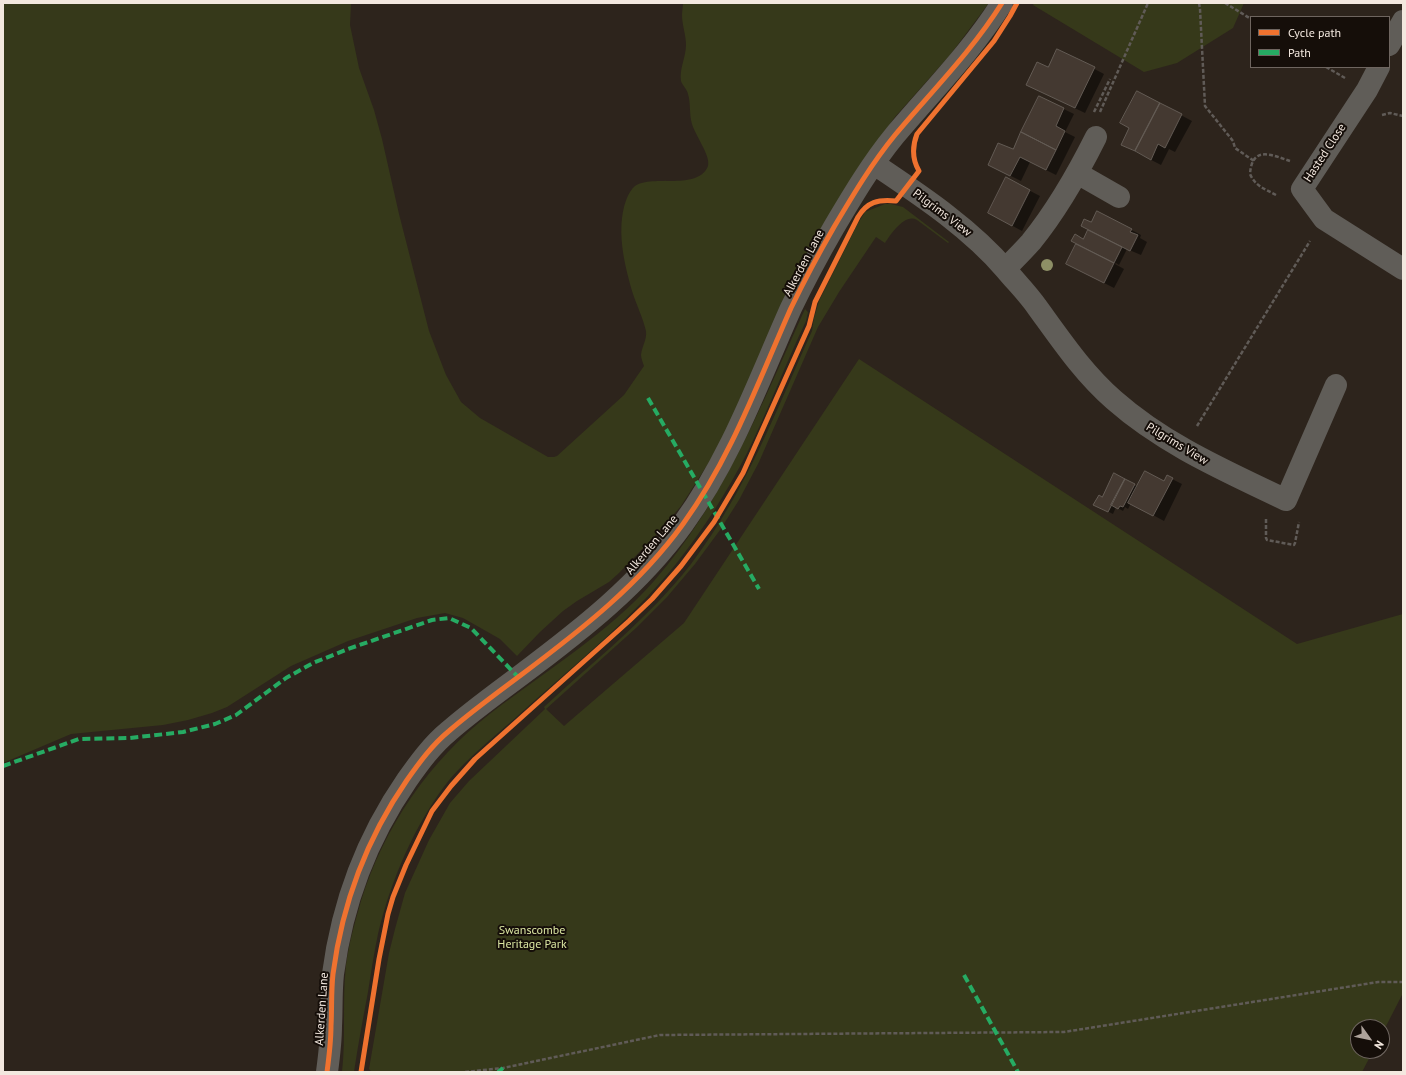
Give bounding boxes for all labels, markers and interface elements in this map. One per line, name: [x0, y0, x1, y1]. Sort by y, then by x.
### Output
legend: [1250, 16, 1390, 68]
text: Cycle path: [1288, 25, 1341, 40]
text: Path: [1288, 45, 1311, 60]
street label: Hasted Close: [1301, 121, 1349, 185]
street label: Pilgrims View: [910, 186, 974, 240]
street label: Alkerden Lane: [780, 227, 828, 299]
street label: Pilgrims View: [1143, 420, 1211, 468]
street label: Alkerden Lane: [623, 512, 681, 578]
park label: Swanscombe Heritage Park: [497, 924, 567, 952]
street label: Alkerden Lane: [312, 972, 332, 1046]
north arrow: [1350, 1019, 1390, 1059]
text: N: [1371, 1038, 1387, 1052]

